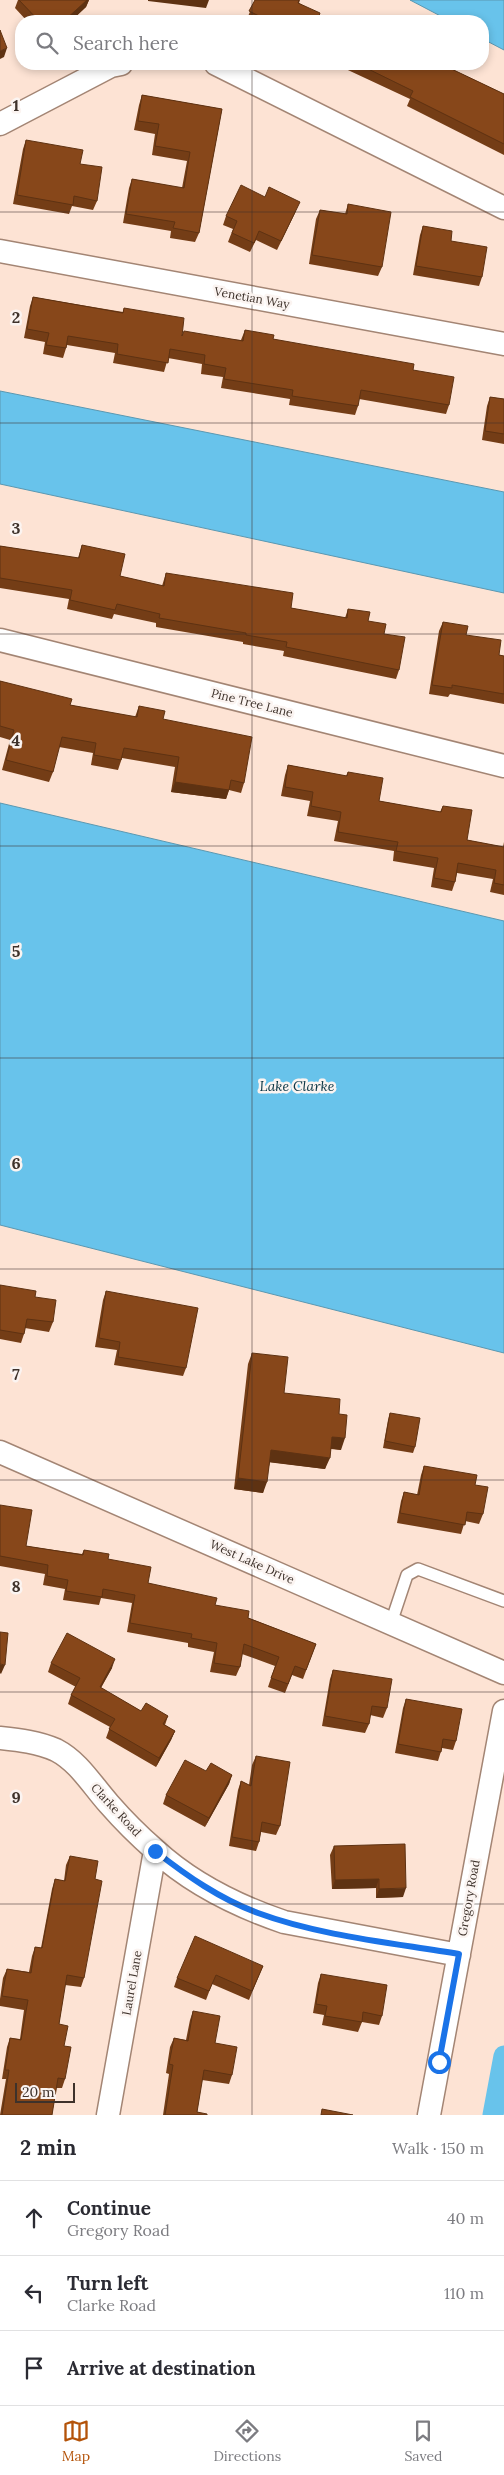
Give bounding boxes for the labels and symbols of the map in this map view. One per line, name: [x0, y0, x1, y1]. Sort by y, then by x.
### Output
text: 1: [13, 95, 19, 115]
street label: Venetian Way: [212, 283, 292, 312]
text: 2: [12, 307, 20, 327]
text: 3: [12, 518, 21, 538]
street label: Pine Tree Lane: [210, 685, 295, 720]
text: 4: [12, 730, 21, 750]
text: 5: [12, 941, 21, 961]
water label: Lake Clarke: [260, 1077, 335, 1095]
text: 6: [11, 1153, 21, 1173]
text: 7: [12, 1364, 20, 1384]
street label: West Lake Drive: [208, 1536, 297, 1587]
text: 8: [11, 1576, 21, 1596]
street label: Clarke Road: [88, 1780, 145, 1839]
text: 9: [11, 1787, 21, 1807]
route end: [144, 1840, 167, 1863]
street label: Gregory Road: [454, 1859, 483, 1937]
street label: Laurel Lane: [118, 1949, 145, 2017]
route start: [428, 2051, 451, 2074]
scale bar: [15, 2080, 75, 2103]

